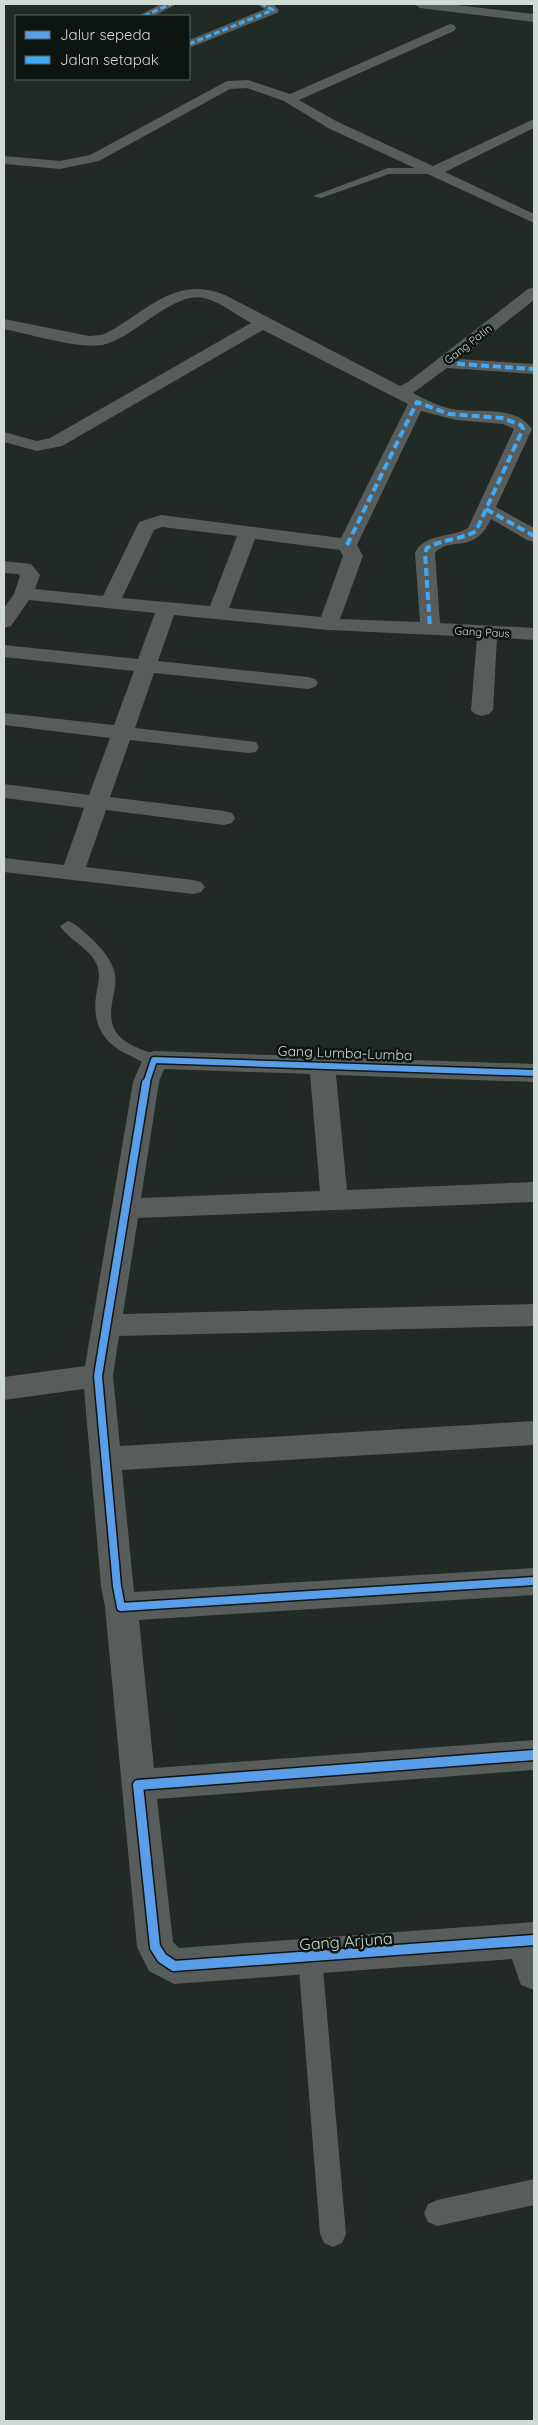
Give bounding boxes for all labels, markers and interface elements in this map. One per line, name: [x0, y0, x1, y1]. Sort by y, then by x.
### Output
legend: [15, 15, 190, 80]
text: Jalur sepeda: [60, 25, 151, 44]
text: Jalan setapak: [60, 50, 159, 69]
street label: Gang Patin: [442, 321, 494, 367]
street label: Gang Paus: [454, 624, 510, 640]
street label: Gang Lumba-Lumba: [277, 1042, 413, 1064]
street label: Gang Arjuna: [299, 1928, 393, 1954]

